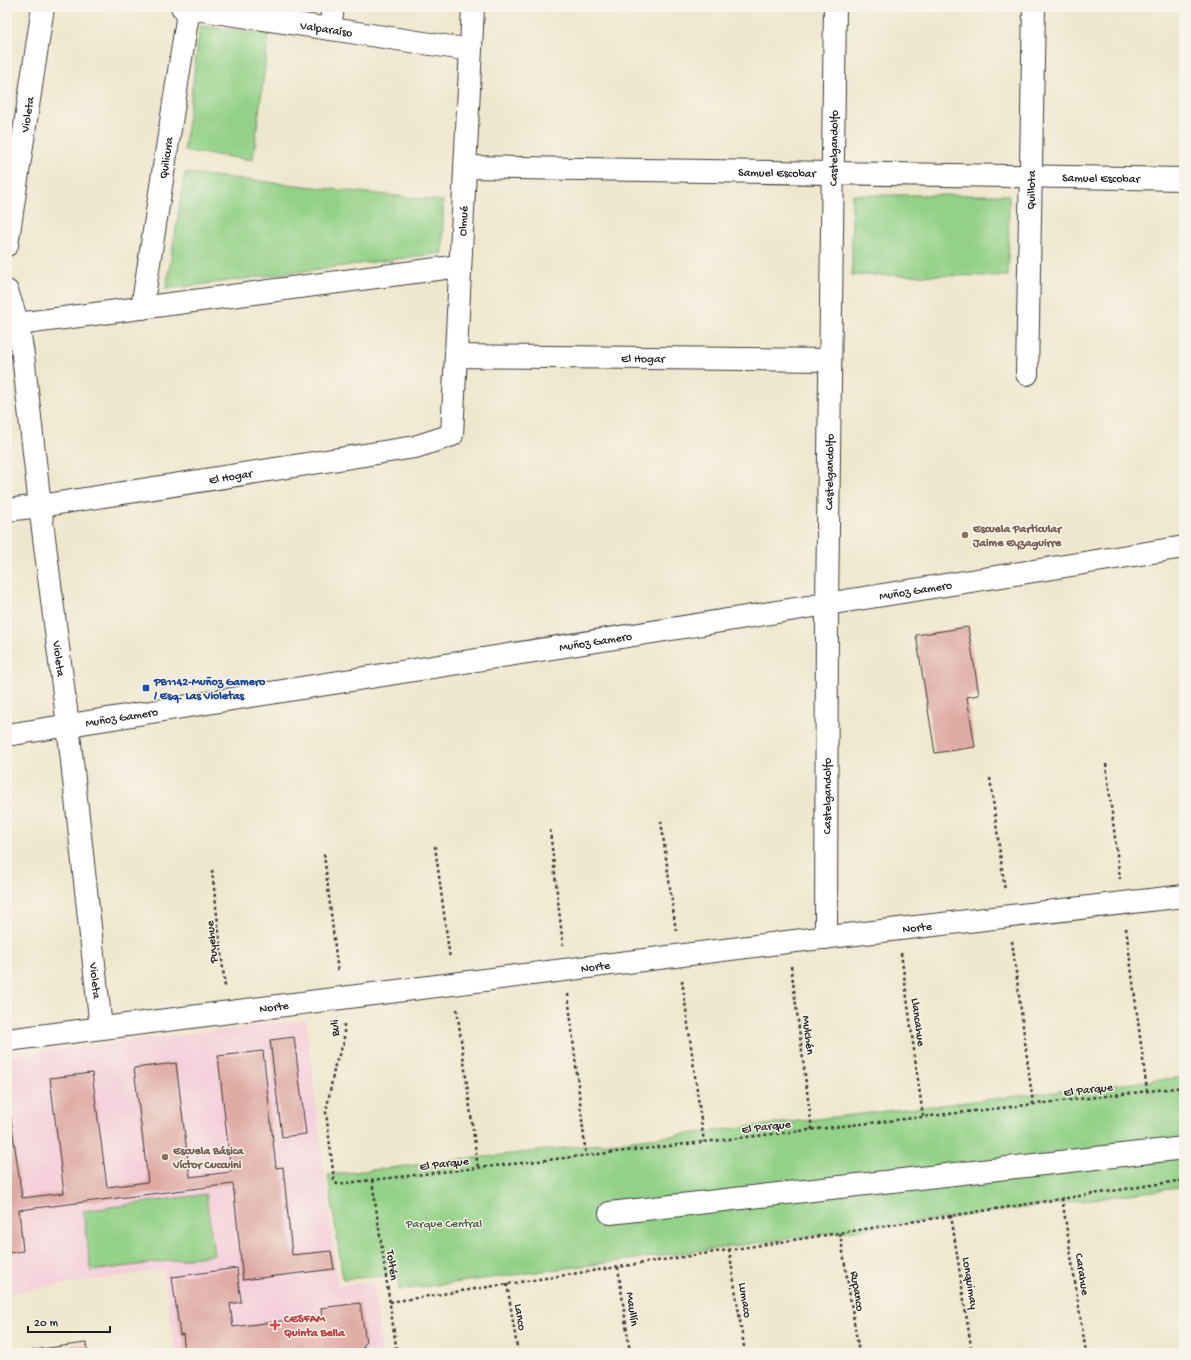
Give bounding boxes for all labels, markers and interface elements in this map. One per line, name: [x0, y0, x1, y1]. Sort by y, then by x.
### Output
street label: Valparaíso: [298, 20, 353, 41]
street label: Violeta: [19, 96, 38, 135]
street label: Castelgandolfo: [828, 110, 843, 186]
street label: Quilicura: [157, 136, 178, 180]
street label: Samuel Escobar: [738, 167, 818, 182]
street label: Quillota: [1025, 170, 1040, 210]
street label: Samuel Escobar: [1062, 172, 1142, 187]
street label: Olmué: [457, 205, 472, 237]
street label: El Hogar: [621, 353, 667, 367]
street label: Castelgandolfo: [823, 434, 838, 510]
street label: El Hogar: [208, 467, 255, 488]
place label: Escuela Particular Jaime Eyzaguirre: [972, 523, 1063, 551]
marker: Escuela Particular Jaime Eyzaguirre: [960, 530, 970, 540]
street label: Muñoz Gamero: [878, 579, 953, 605]
street label: Muñoz Gamero: [558, 630, 633, 656]
street label: Violeta: [48, 639, 67, 678]
place label: PB1142-Muñoz Gamero / Esq. Las Violetas: [153, 676, 266, 704]
marker: PB1142-Muñoz Gamero / Esq. Las Violetas: [141, 683, 151, 693]
street label: Muñoz Gamero: [84, 706, 159, 731]
street label: Castelgandolfo: [821, 758, 836, 834]
street label: Puyehue: [204, 919, 222, 965]
street label: Norte: [902, 920, 933, 938]
street label: Norte: [580, 959, 612, 977]
street label: Violeta: [85, 961, 103, 1000]
street label: Llancahue: [907, 997, 927, 1048]
street label: Norte: [259, 1000, 290, 1017]
street label: Mulchén: [798, 1015, 816, 1056]
street label: Buli: [329, 1019, 343, 1038]
street label: El Parque: [1063, 1081, 1114, 1101]
street label: El Parque: [741, 1118, 792, 1138]
place label: Escuela Básica Víctor Cuccuini: [172, 1145, 245, 1173]
marker: Escuela Básica Víctor Cuccuini: [160, 1152, 170, 1162]
street label: El Parque: [419, 1155, 470, 1175]
park label: Parque Central: [405, 1218, 482, 1232]
street label: Toltén: [382, 1248, 400, 1282]
street label: Carahue: [1071, 1252, 1091, 1297]
street label: Lonquimay: [958, 1256, 980, 1311]
street label: Rupanco: [846, 1270, 866, 1312]
street label: Lumaco: [734, 1282, 754, 1319]
street label: Maullín: [622, 1291, 640, 1327]
street label: Lanco: [510, 1303, 528, 1332]
scale bar: [28, 1308, 110, 1334]
place label: CESFAM Quinta Bella: [283, 1313, 346, 1341]
text: 20 m: [34, 1317, 59, 1331]
marker: CESFAM Quinta Bella: [269, 1319, 281, 1331]

